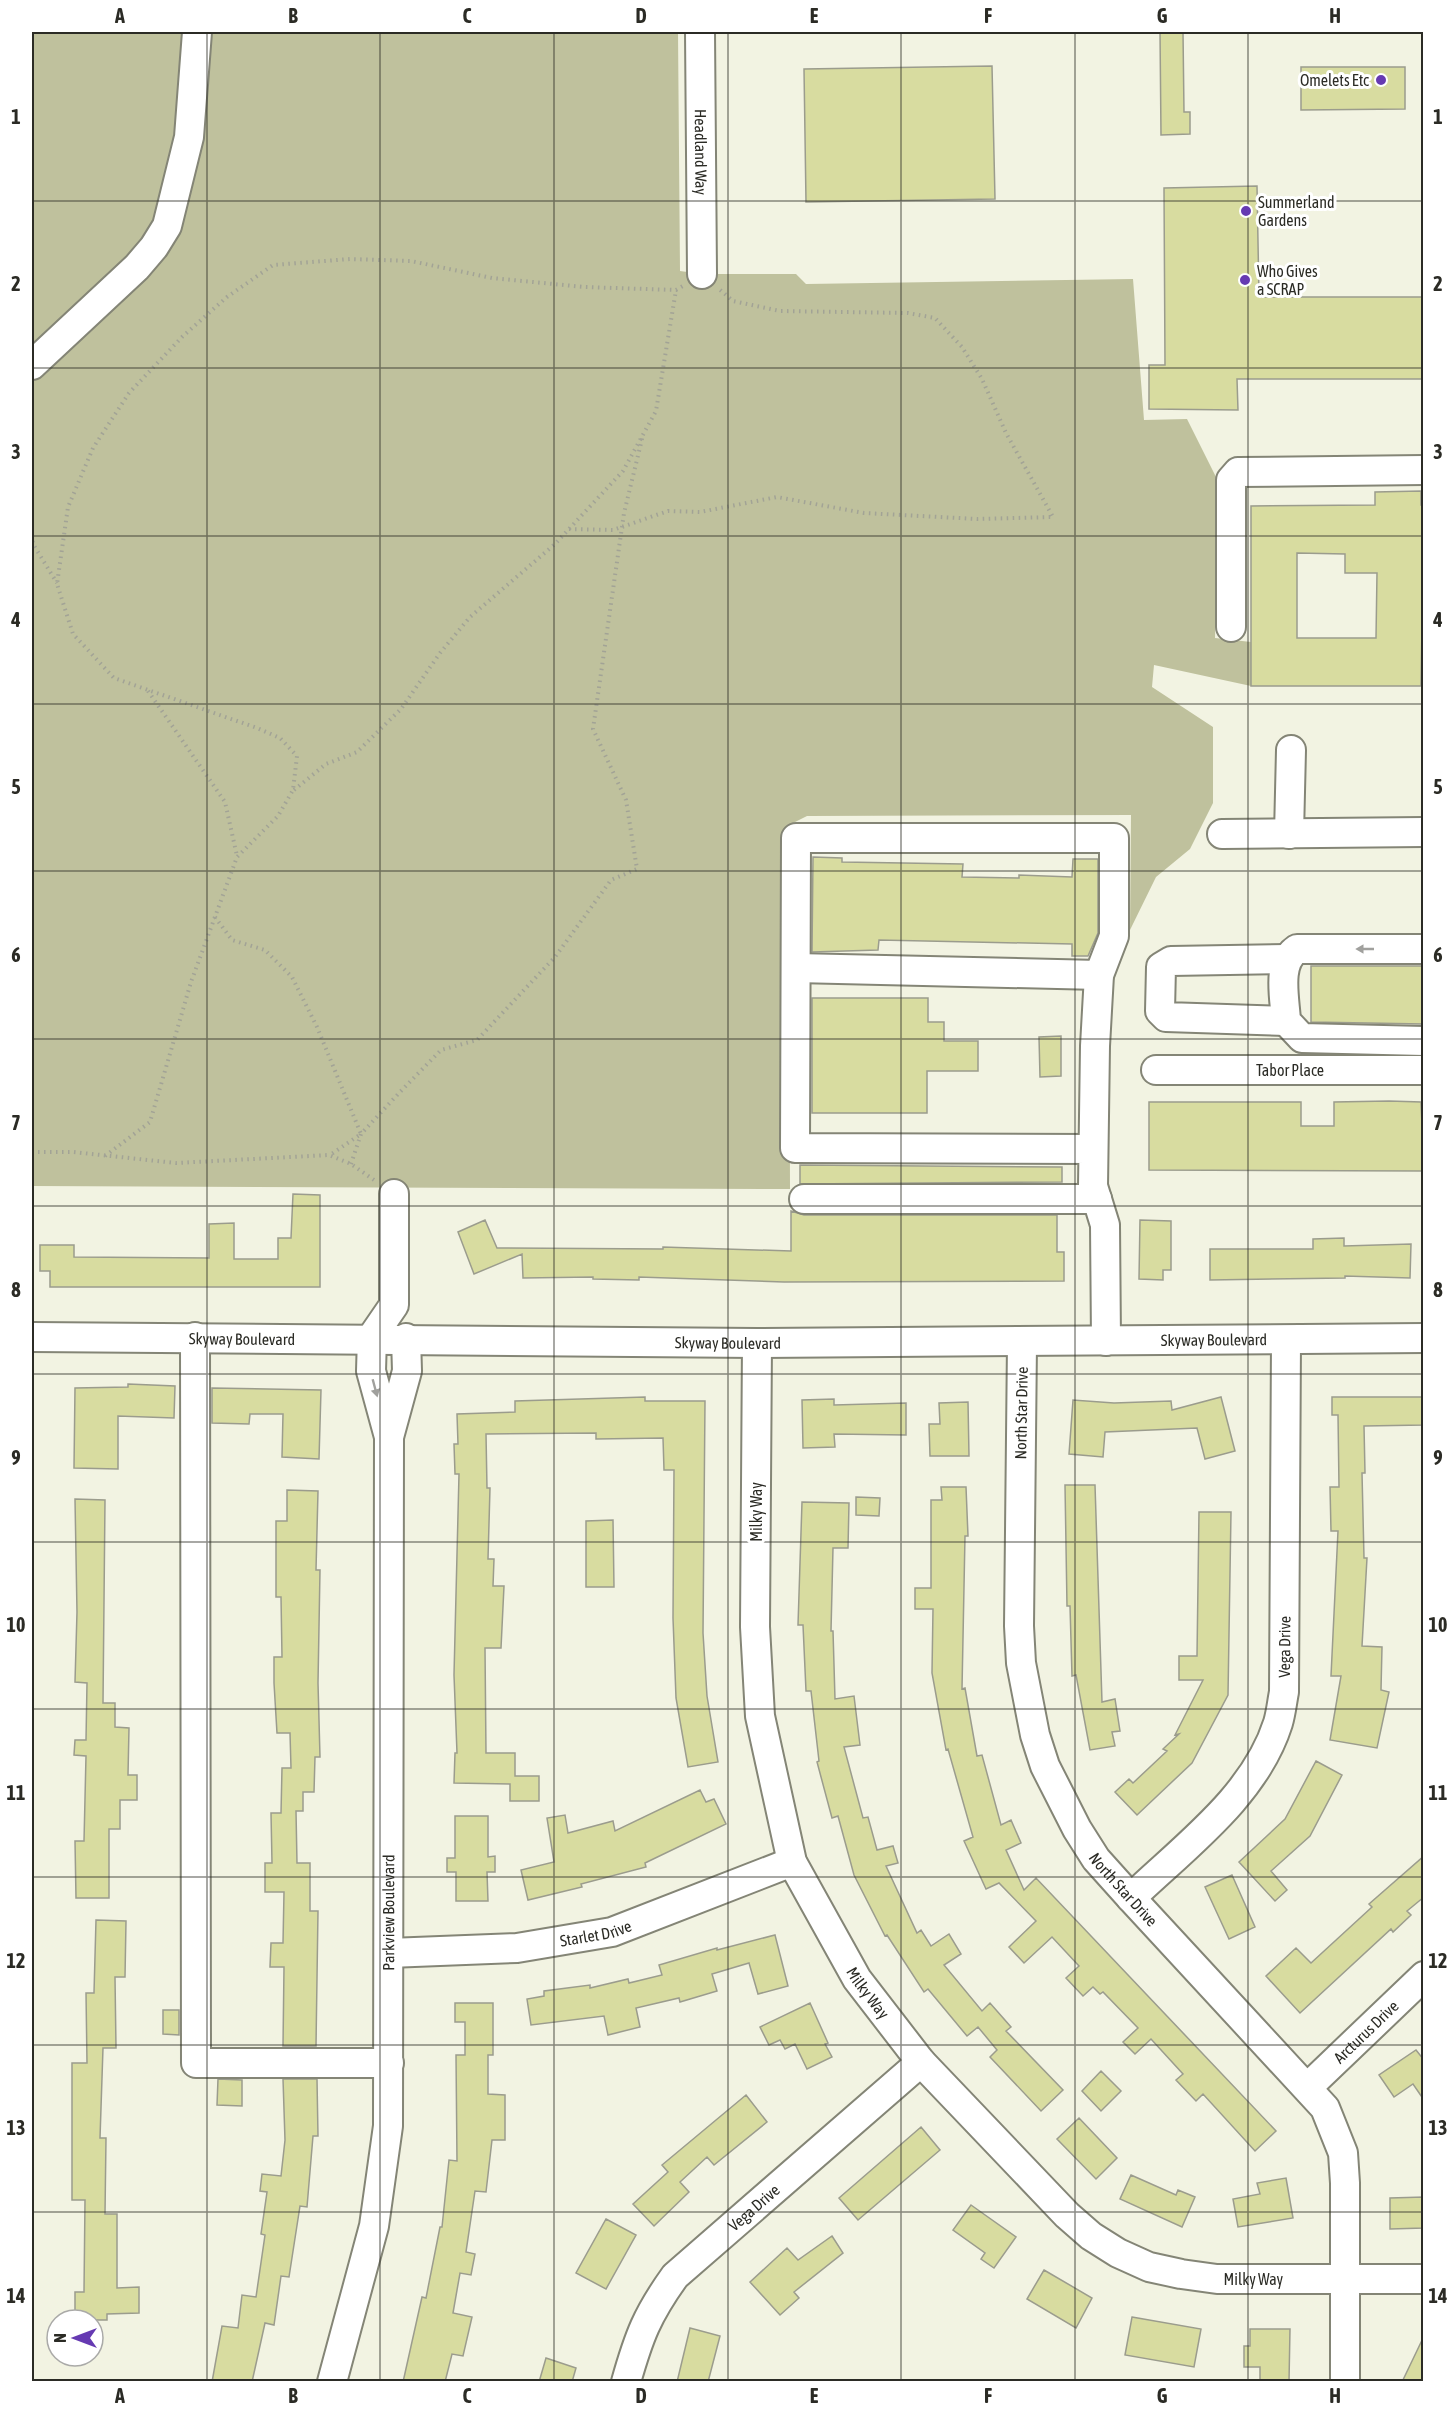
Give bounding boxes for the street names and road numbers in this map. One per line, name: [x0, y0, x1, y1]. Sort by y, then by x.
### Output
street label: Headland Way: [691, 109, 710, 196]
street label: Tabor Place: [1256, 1061, 1324, 1079]
street label: Skyway Boulevard: [189, 1329, 295, 1349]
street label: Skyway Boulevard: [1161, 1330, 1267, 1350]
street label: Skyway Boulevard: [675, 1333, 781, 1353]
street label: North Star Drive: [1011, 1366, 1031, 1460]
street label: Milky Way: [747, 1482, 766, 1542]
street label: Vega Drive: [1275, 1616, 1294, 1678]
street label: North Star Drive: [1085, 1849, 1161, 1930]
street label: Parkview Boulevard: [379, 1854, 397, 1971]
street label: Starlet Drive: [558, 1916, 634, 1950]
street label: Milky Way: [843, 1964, 893, 2023]
street label: Arcturus Drive: [1330, 1997, 1402, 2067]
street label: Vega Drive: [725, 2180, 783, 2235]
street label: Milky Way: [1223, 2270, 1284, 2289]

